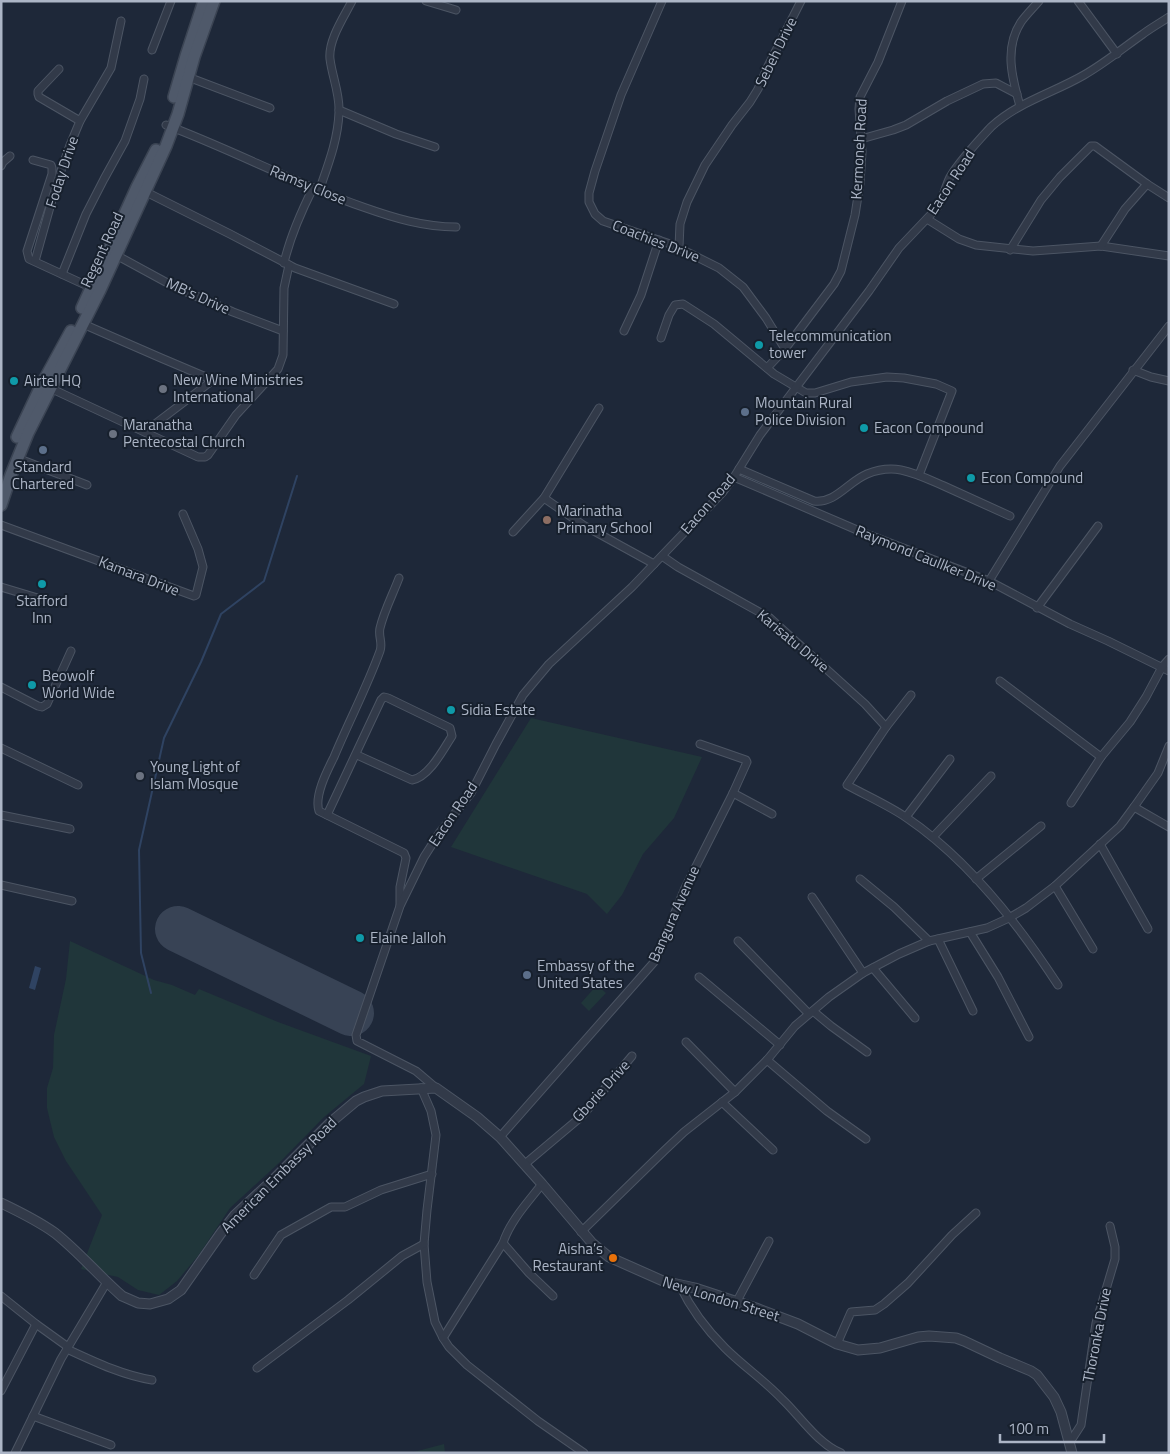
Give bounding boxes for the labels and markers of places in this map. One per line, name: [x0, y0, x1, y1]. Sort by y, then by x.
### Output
place label: Telecommunication tower: [769, 324, 891, 364]
marker: Telecommunication tower: [753, 339, 765, 351]
place label: New Wine Ministries International: [173, 368, 303, 408]
place label: Airtel HQ: [24, 369, 81, 392]
marker: Airtel HQ: [8, 375, 20, 387]
marker: New Wine Ministries International: [157, 383, 169, 395]
place label: Mountain Rural Police Division: [755, 391, 852, 431]
marker: Mountain Rural Police Division: [739, 406, 751, 418]
place label: Maranatha Pentecostal Church: [123, 413, 245, 453]
place label: Eacon Compound: [874, 416, 984, 439]
marker: Eacon Compound: [858, 422, 870, 434]
marker: Maranatha Pentecostal Church: [107, 428, 119, 440]
marker: Standard Chartered: [37, 444, 49, 456]
place label: Standard Chartered: [12, 455, 74, 495]
place label: Econ Compound: [981, 466, 1083, 489]
marker: Econ Compound: [965, 472, 977, 484]
place label: Marinatha Primary School: [557, 499, 652, 539]
marker: Marinatha Primary School: [541, 514, 553, 526]
marker: Stafford Inn: [36, 578, 48, 590]
place label: Stafford Inn: [16, 589, 68, 629]
place label: Beowolf World Wide: [42, 664, 115, 704]
marker: Beowolf World Wide: [26, 679, 38, 691]
place label: Sidia Estate: [461, 698, 535, 721]
marker: Sidia Estate: [445, 704, 457, 716]
place label: Young Light of Islam Mosque: [150, 755, 240, 795]
marker: Young Light of Islam Mosque: [134, 770, 146, 782]
place label: Elaine Jalloh: [370, 926, 446, 949]
marker: Elaine Jalloh: [354, 932, 366, 944]
place label: Embassy of the United States: [537, 954, 635, 994]
marker: Embassy of the United States: [521, 969, 533, 981]
place label: Aisha’s Restaurant: [533, 1237, 604, 1277]
marker: Aisha’s Restaurant: [607, 1252, 619, 1264]

